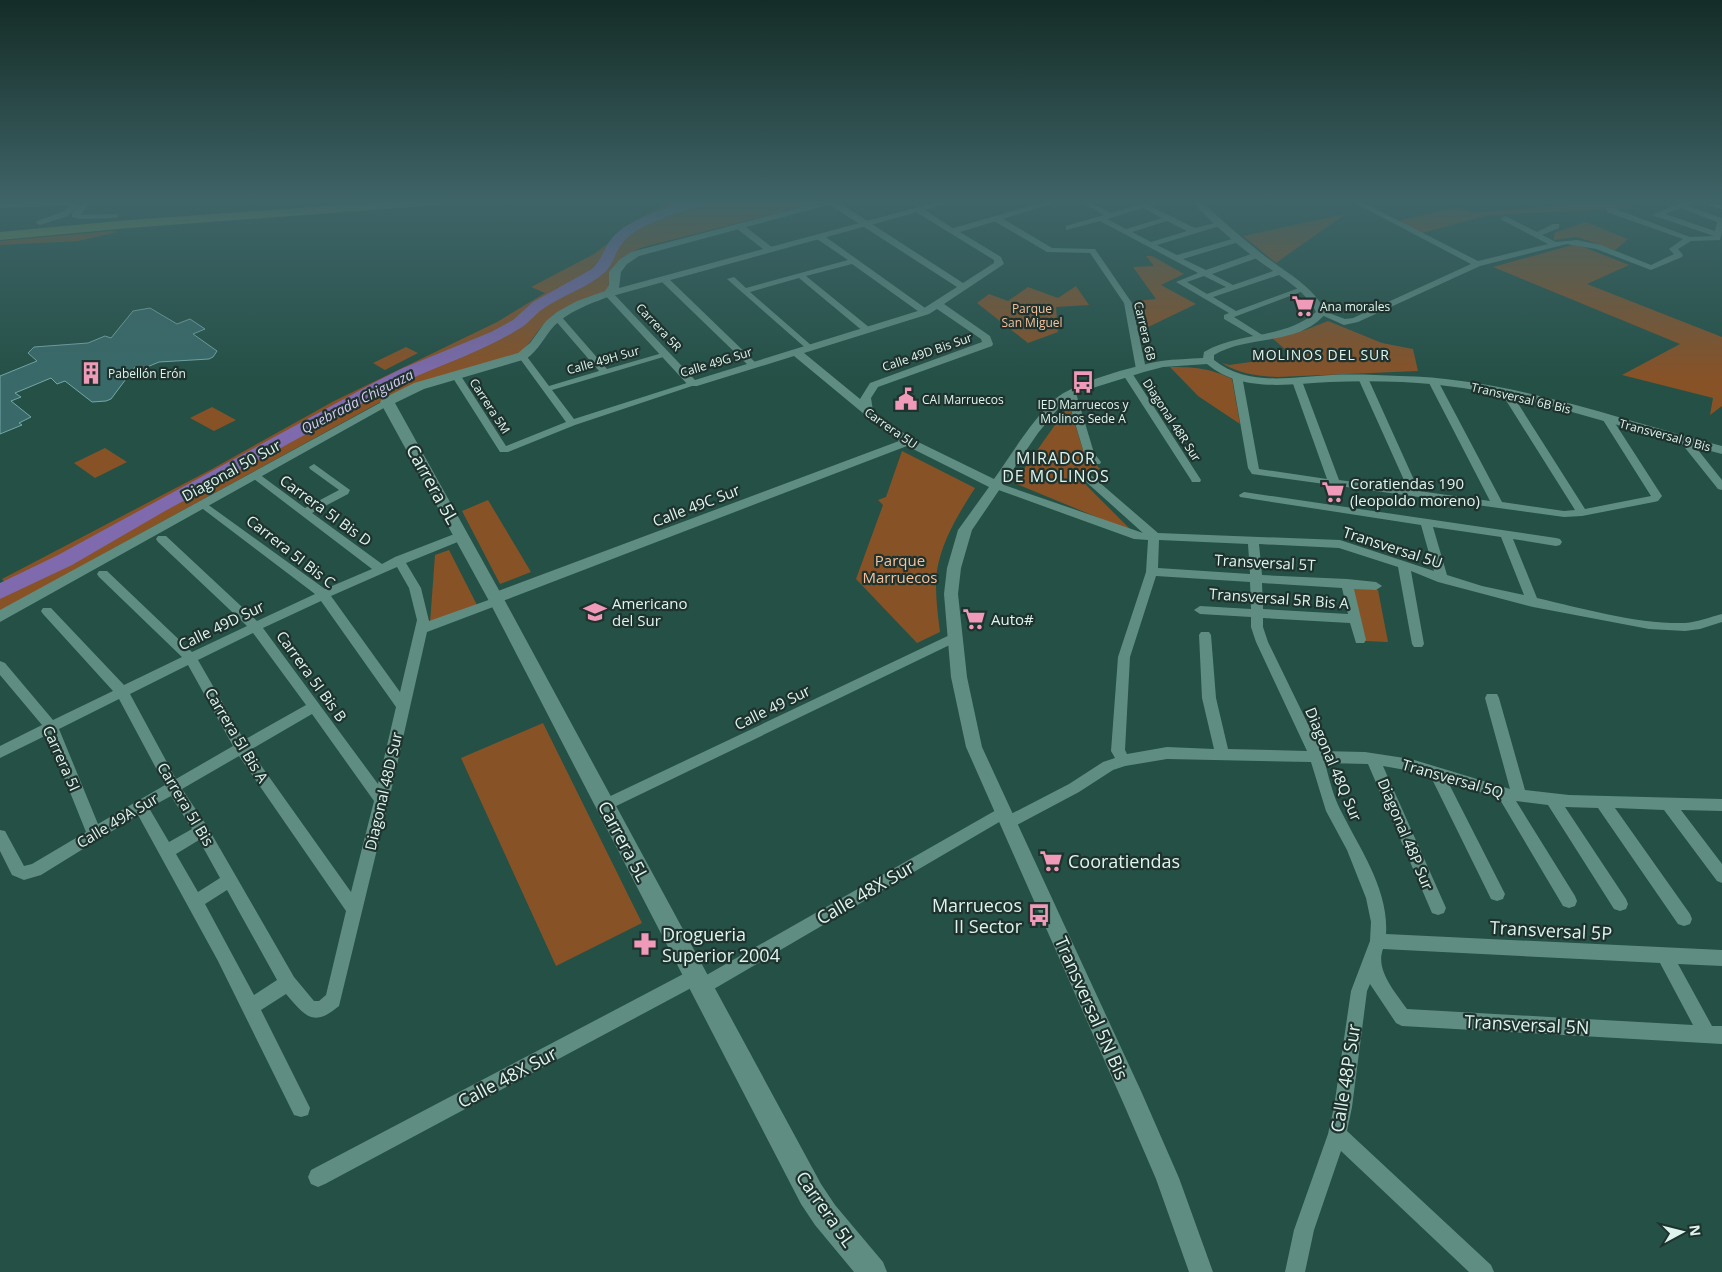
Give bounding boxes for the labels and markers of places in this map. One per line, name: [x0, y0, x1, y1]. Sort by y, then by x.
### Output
supermarket icon: Ana morales: [1290, 293, 1316, 319]
place label: Ana morales: [1320, 298, 1390, 315]
building icon: Pabellón Erón: [78, 360, 104, 386]
place label: Pabellón Erón: [108, 365, 186, 382]
bus stop icon: IED Marruecos y Molinos Sede A: [1070, 369, 1096, 395]
public building icon: CAI Marruecos: [893, 386, 919, 412]
place label: CAI Marruecos: [922, 391, 1004, 408]
place label: IED Marruecos y Molinos Sede A: [1037, 396, 1129, 427]
place label: Coratiendas 190 (leopoldo moreno): [1350, 473, 1480, 510]
supermarket icon: Coratiendas 190 (leopoldo moreno): [1320, 479, 1346, 505]
place label: Americano del Sur: [612, 593, 687, 630]
school or university icon: Americano del Sur: [582, 599, 608, 625]
supermarket icon: Auto#: [961, 606, 987, 632]
place label: Auto#: [991, 609, 1034, 629]
supermarket icon: Cooratiendas: [1038, 848, 1064, 874]
place label: Cooratiendas: [1068, 849, 1180, 873]
place label: Marruecos II Sector: [932, 893, 1023, 938]
bus stop icon: Marruecos II Sector: [1026, 902, 1052, 928]
place label: Drogueria Superior 2004: [662, 922, 780, 967]
pharmacy icon: Drogueria Superior 2004: [632, 931, 658, 957]

